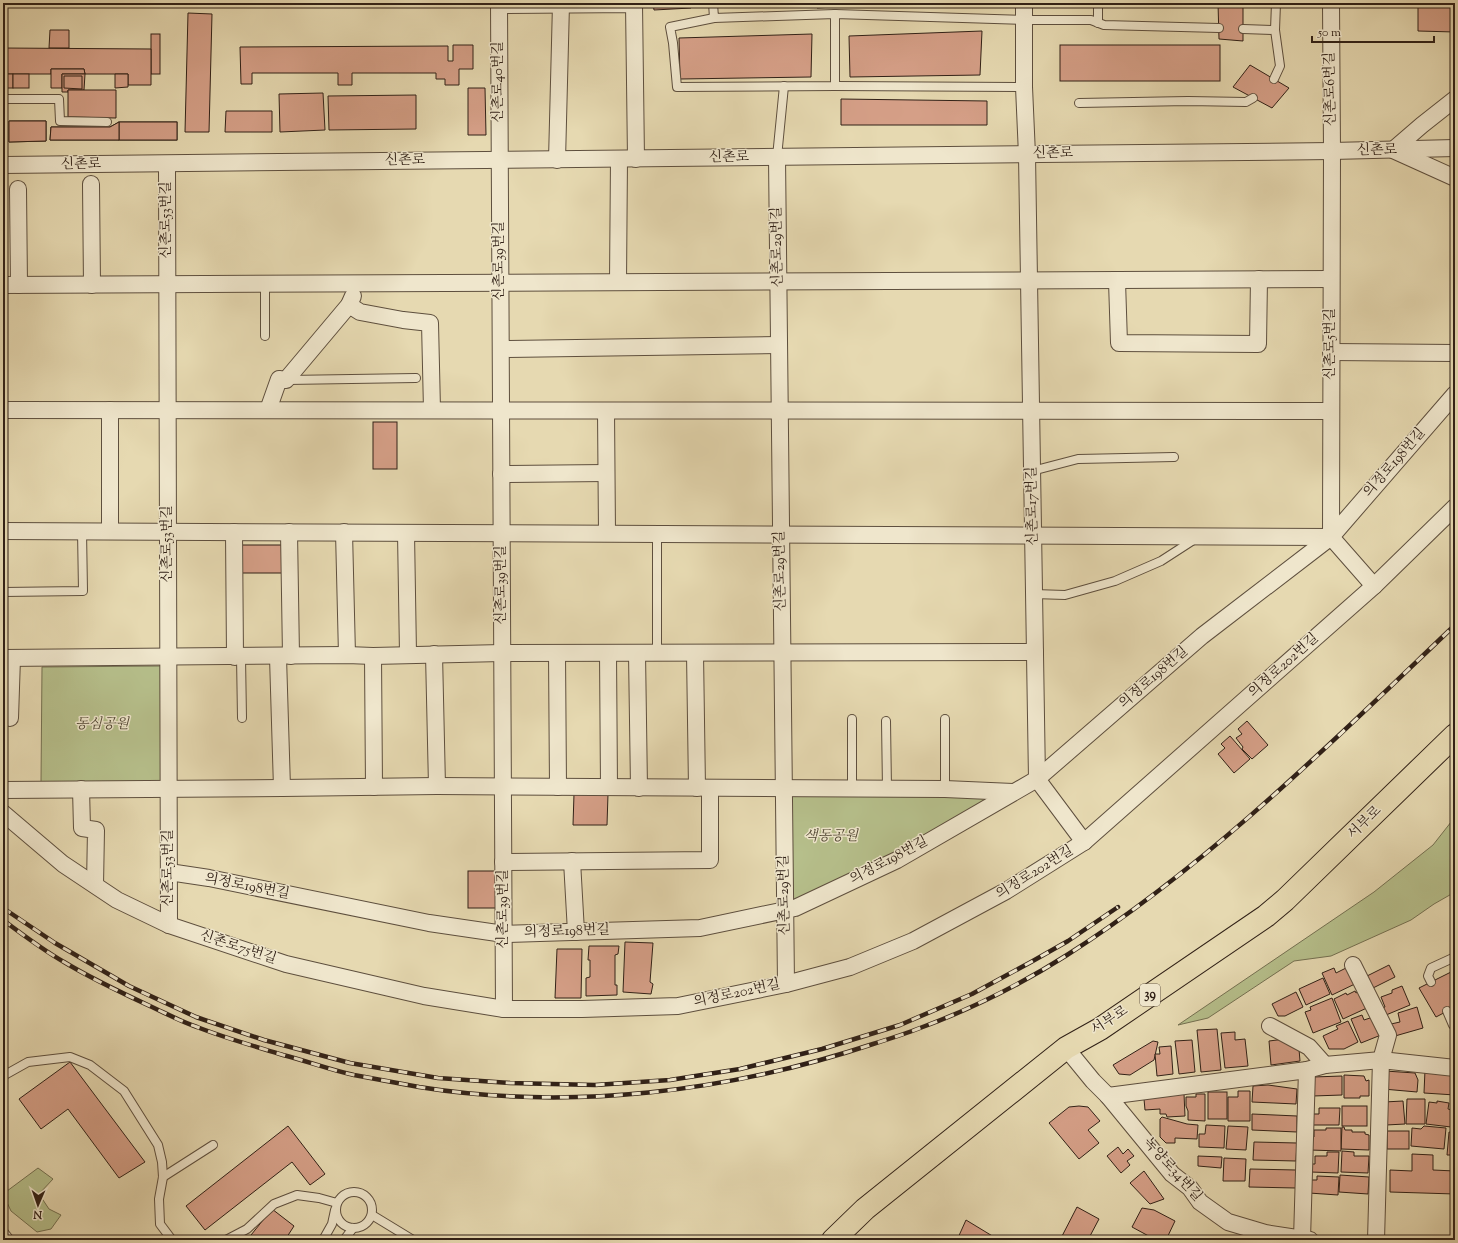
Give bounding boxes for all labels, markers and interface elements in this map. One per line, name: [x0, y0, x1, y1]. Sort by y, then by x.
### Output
scale bar: [1312, 18, 1434, 44]
text: 50 m: [1317, 24, 1341, 42]
street label: 신촌로40번길: [489, 41, 509, 123]
street label: 신촌로6번길: [1320, 52, 1342, 126]
street label: 신촌로: [1357, 141, 1398, 161]
street label: 신촌로: [1033, 144, 1074, 164]
street label: 신촌로: [709, 148, 750, 168]
street label: 신촌로: [385, 151, 426, 171]
street label: 신촌로: [61, 155, 102, 175]
street label: 신촌로53번길: [157, 181, 177, 259]
street label: 신촌로29번길: [767, 206, 789, 288]
street label: 신촌로39번길: [490, 221, 510, 301]
street label: 신촌로5번길: [1321, 308, 1341, 380]
street label: 의정로198번길: [1359, 424, 1431, 502]
street label: 신촌로17번길: [1022, 466, 1044, 546]
street label: 신촌로53번길: [158, 505, 178, 583]
street label: 신촌로29번길: [770, 530, 792, 612]
street label: 신촌로39번길: [492, 545, 512, 625]
street label: 의정로202번길: [1245, 629, 1323, 703]
street label: 의정로198번길: [1115, 642, 1193, 714]
park label: 동심공원: [75, 715, 131, 735]
street label: 서부로: [1343, 801, 1387, 844]
park label: 색동공원: [804, 827, 860, 847]
street label: 신촌로53번길: [159, 829, 179, 907]
street label: 의정로198번길: [846, 832, 932, 890]
street label: 의정로202번길: [992, 841, 1078, 905]
street label: 신촌로29번길: [774, 854, 796, 936]
street label: 의정로198번길: [203, 869, 291, 905]
street label: 신촌로39번길: [494, 869, 514, 949]
street label: 의정로198번길: [524, 921, 610, 943]
street label: 신촌로75번길: [197, 926, 279, 970]
street label: 의정로202번길: [692, 975, 782, 1013]
road number: 39: [1140, 984, 1160, 1006]
street label: 서부로: [1088, 1001, 1133, 1040]
street label: 녹양로34번길: [1138, 1133, 1206, 1207]
north arrow: [18, 1185, 58, 1225]
text: N: [33, 1206, 43, 1222]

